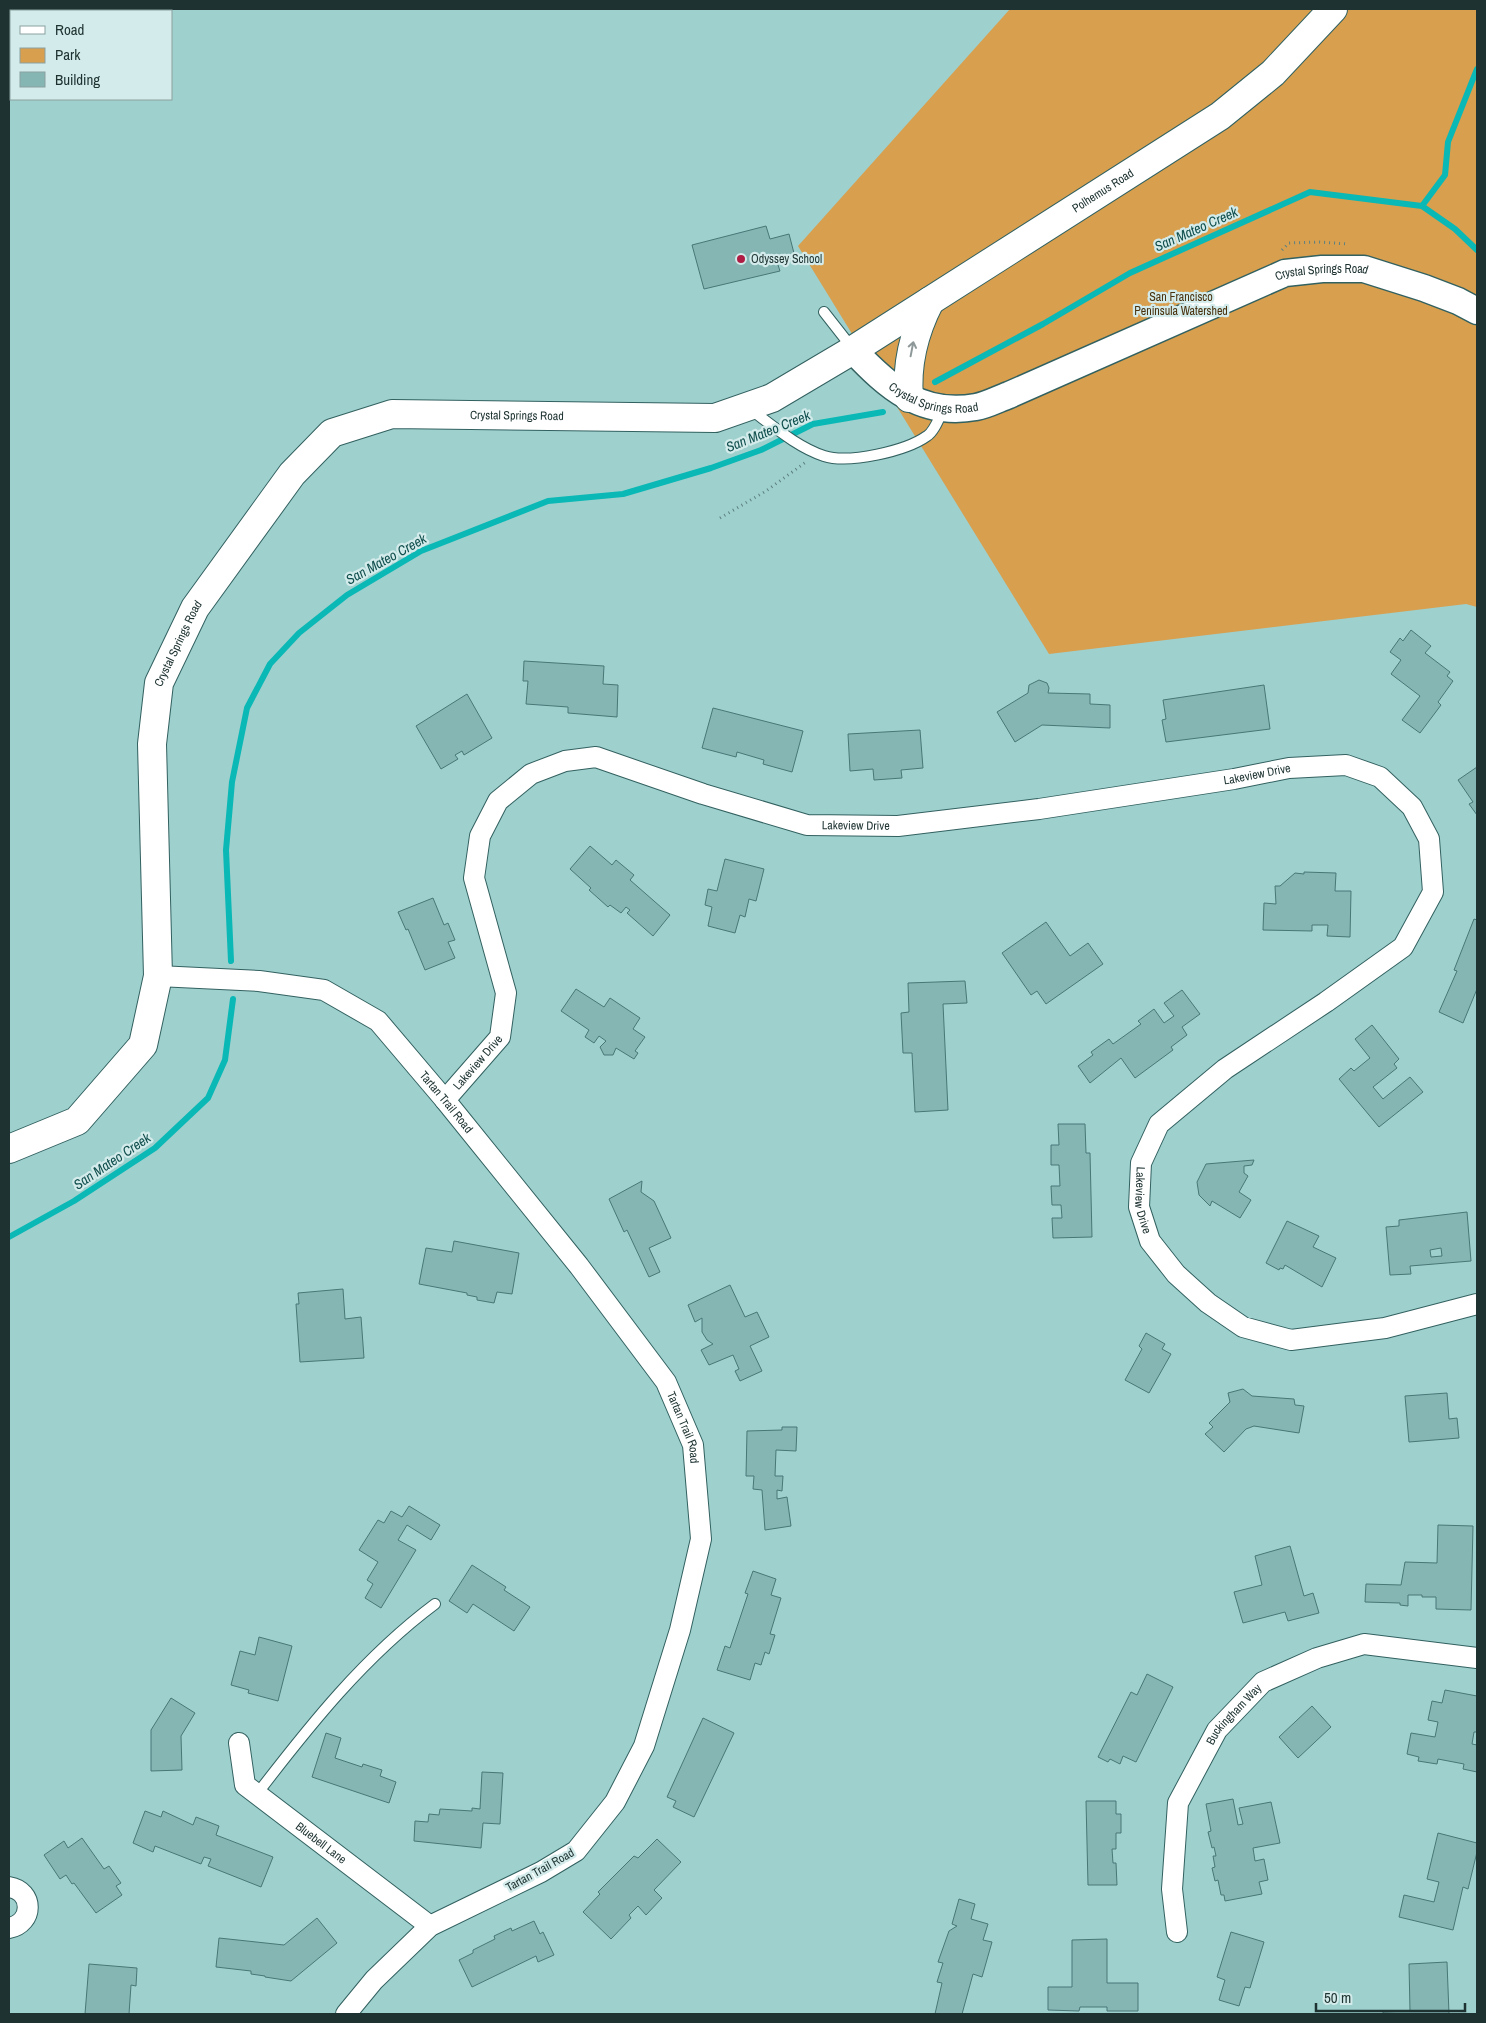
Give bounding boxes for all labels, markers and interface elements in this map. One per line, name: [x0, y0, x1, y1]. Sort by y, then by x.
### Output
legend: [10, 10, 172, 100]
text: Road: [55, 19, 84, 40]
text: Park: [55, 44, 81, 65]
text: Building: [55, 69, 100, 90]
street label: Polhemus Road: [1069, 165, 1137, 216]
water label: San Mateo Creek: [1152, 202, 1242, 255]
place label: Odyssey School: [751, 251, 822, 267]
marker: Odyssey School: [735, 253, 747, 265]
street label: Crystal Springs Road: [1272, 261, 1370, 285]
park label: San Francisco Peninsula Watershed: [1134, 289, 1228, 319]
one-way arrow: [907, 342, 917, 358]
street label: Crystal Springs Road: [885, 379, 980, 417]
water label: San Mateo Creek: [723, 405, 814, 456]
street label: Crystal Springs Road: [470, 407, 564, 424]
water label: San Mateo Creek: [343, 529, 431, 589]
street label: Crystal Springs Road: [150, 597, 206, 689]
street label: Lakeview Drive: [1222, 760, 1292, 789]
street label: Lakeview Drive: [822, 817, 890, 834]
street label: Lakeview Drive: [450, 1031, 506, 1093]
street label: Tartan Trail Road: [416, 1068, 477, 1136]
water label: San Mateo Creek: [70, 1128, 155, 1193]
street label: Lakeview Drive: [1131, 1166, 1155, 1236]
street label: Tartan Trail Road: [663, 1389, 703, 1464]
street label: Buckingham Way: [1203, 1680, 1265, 1748]
street label: Bluebell Lane: [292, 1818, 350, 1867]
street label: Tartan Trail Road: [503, 1845, 577, 1895]
scale bar: [1316, 1980, 1465, 2012]
text: 50 m: [1324, 1987, 1351, 2008]

